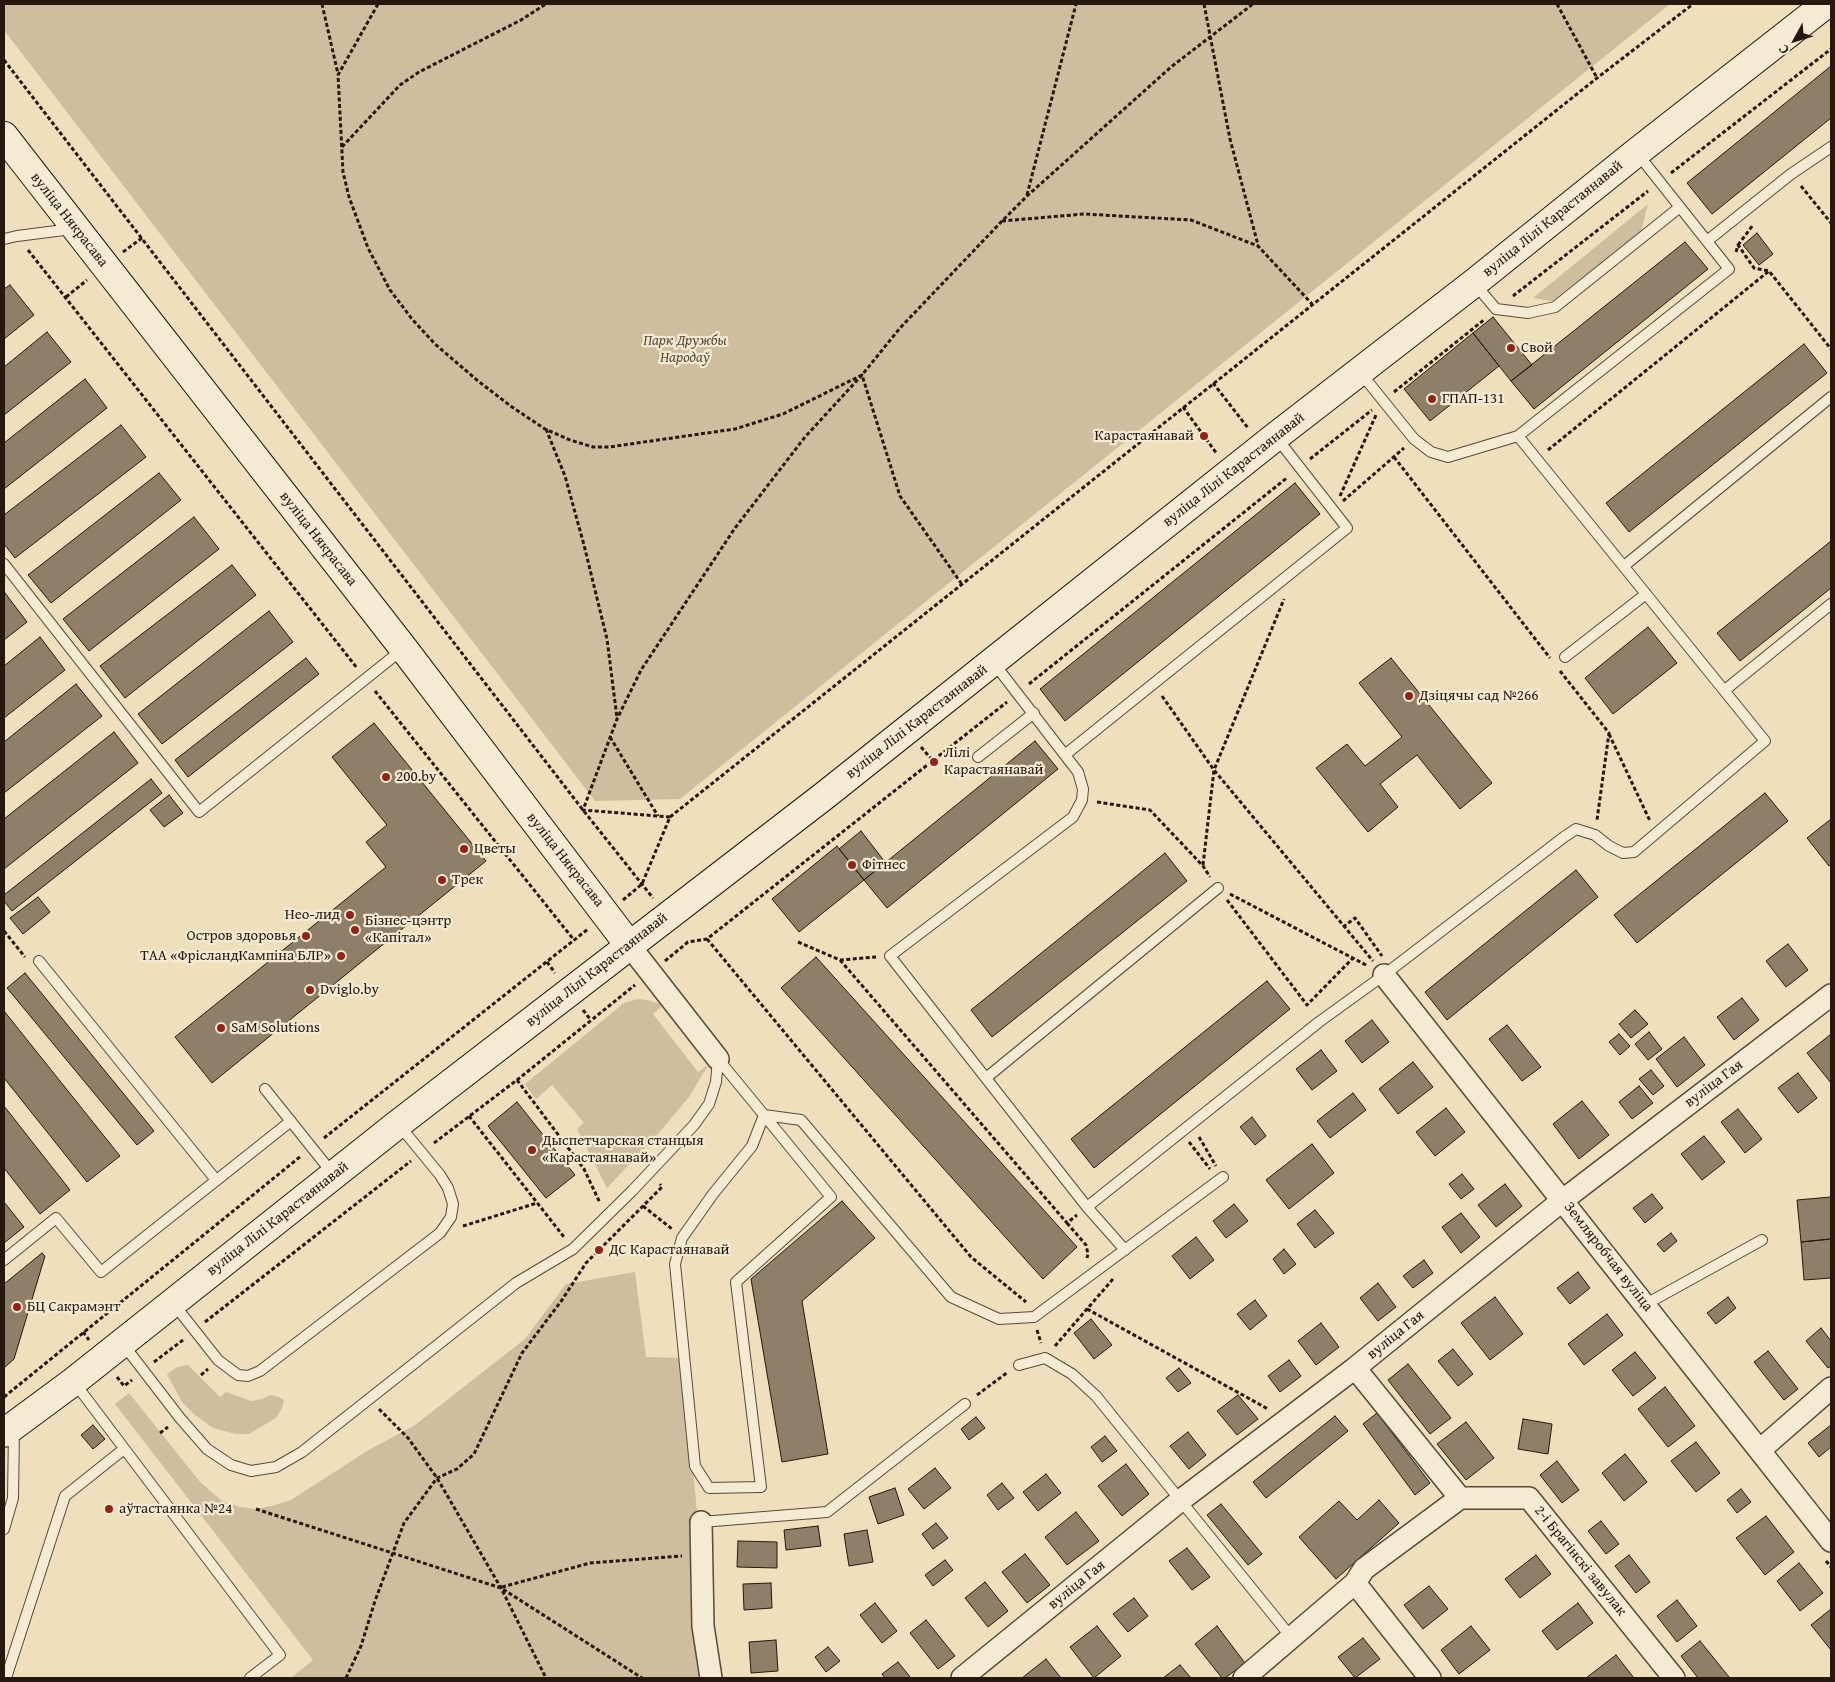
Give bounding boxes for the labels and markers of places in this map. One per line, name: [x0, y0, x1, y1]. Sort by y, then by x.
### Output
place label: Свой: [1521, 339, 1553, 357]
marker: Свой: [1505, 342, 1517, 354]
place label: ГПАП-131: [1442, 390, 1505, 408]
marker: ГПАП-131: [1426, 393, 1438, 405]
place label: Карастаянавай: [1095, 427, 1194, 445]
marker: Карастаянавай: [1198, 430, 1210, 442]
place label: Дзіцячы сад №266: [1419, 687, 1538, 705]
marker: Дзіцячы сад №266: [1403, 690, 1415, 702]
place label: Лілі Карастаянавай: [944, 744, 1043, 779]
marker: Лілі Карастаянавай: [928, 756, 940, 768]
place label: 200.by: [396, 768, 437, 786]
marker: 200.by: [380, 771, 392, 783]
place label: Цветы: [474, 840, 516, 858]
marker: Цветы: [458, 843, 470, 855]
place label: Фітнес: [862, 856, 906, 874]
marker: Фітнес: [846, 859, 858, 871]
place label: Трек: [452, 871, 483, 889]
marker: Трек: [436, 874, 448, 886]
place label: Нео-лид: [285, 906, 340, 924]
marker: Нео-лид: [344, 909, 356, 921]
place label: Бізнес-цэнтр «Капітал»: [365, 912, 451, 947]
marker: Бізнес-цэнтр «Капітал»: [349, 924, 361, 936]
place label: Остров здоровья: [187, 927, 296, 945]
marker: Остров здоровья: [300, 930, 312, 942]
place label: ТАА «ФрісландКампіна БЛР»: [140, 947, 331, 965]
marker: ТАА «ФрісландКампіна БЛР»: [335, 950, 347, 962]
place label: Dviglo.by: [320, 981, 379, 999]
marker: Dviglo.by: [304, 984, 316, 996]
place label: SaM Solutions: [231, 1019, 320, 1037]
marker: SaM Solutions: [215, 1022, 227, 1034]
place label: Дыспетчарская станцыя «Карастаянавай»: [542, 1132, 704, 1167]
marker: Дыспетчарская станцыя «Карастаянавай»: [526, 1144, 538, 1156]
place label: ДС Карастаянавай: [609, 1241, 729, 1259]
marker: ДС Карастаянавай: [593, 1244, 605, 1256]
place label: БЦ Сакрамэнт: [27, 1298, 121, 1316]
marker: БЦ Сакрамэнт: [11, 1301, 23, 1313]
place label: аўтастаянка №24: [119, 1500, 232, 1518]
marker: аўтастаянка №24: [103, 1503, 115, 1515]

